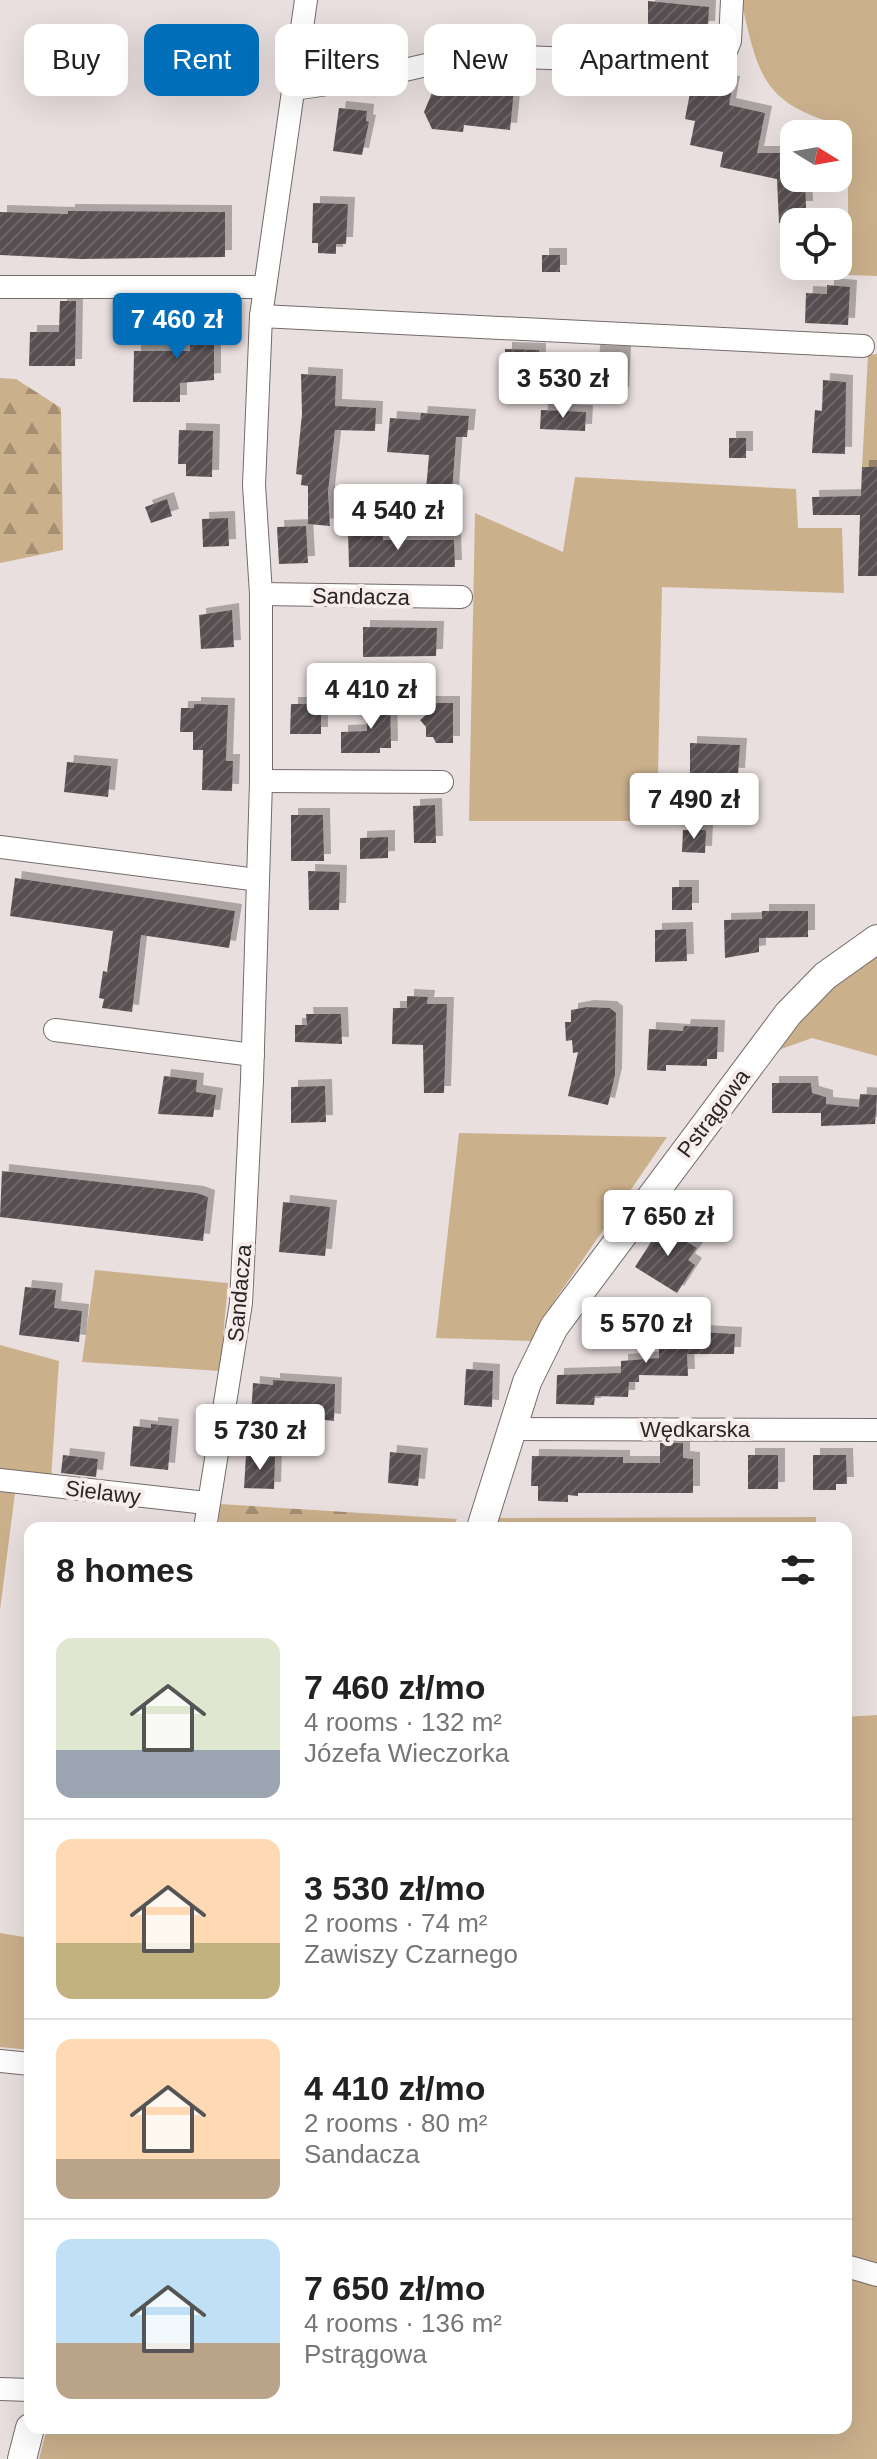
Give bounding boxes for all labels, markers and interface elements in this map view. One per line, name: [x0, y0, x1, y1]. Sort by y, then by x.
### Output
chip: Buy: [24, 24, 128, 96]
chip: Rent: [144, 24, 259, 96]
chip: Filters: [275, 24, 408, 96]
chip: New: [424, 24, 536, 96]
chip: Apartment: [552, 24, 737, 96]
north arrow: [780, 120, 852, 192]
map controls: [780, 120, 852, 280]
button: locate: [780, 208, 852, 280]
pin: 7 460 zł: [94, 293, 260, 361]
text: 7 460 zł: [131, 304, 223, 334]
pin: 3 530 zł: [480, 352, 646, 420]
text: 3 530 zł: [517, 363, 609, 393]
pin: 4 540 zł: [315, 484, 481, 552]
text: 4 540 zł: [352, 495, 444, 525]
street label: Sandacza: [312, 583, 411, 610]
pin: 4 410 zł: [288, 663, 454, 731]
text: 4 410 zł: [325, 674, 417, 704]
pin: 7 490 zł: [611, 773, 777, 841]
text: 7 490 zł: [648, 784, 740, 814]
street label: Pstrągowa: [672, 1064, 755, 1162]
pin: 7 650 zł: [585, 1190, 751, 1258]
text: 7 650 zł: [622, 1201, 714, 1231]
street label: Sandacza: [223, 1242, 256, 1343]
pin: 5 570 zł: [563, 1297, 729, 1365]
text: 5 570 zł: [600, 1308, 692, 1338]
pin: 5 730 zł: [177, 1404, 343, 1472]
text: 5 730 zł: [214, 1415, 306, 1445]
street label: Wędkarska: [640, 1417, 751, 1442]
street label: Sielawy: [64, 1475, 142, 1510]
icon: filters: [776, 1548, 820, 1592]
text: 8 homes: [56, 1551, 194, 1589]
text: 7 460 zł/mo: [304, 1668, 485, 1706]
icon: home: [120, 1670, 216, 1766]
text: 4 rooms · 132 m²: [304, 1707, 502, 1737]
text: Józefa Wieczorka: [304, 1738, 509, 1768]
text: 3 530 zł/mo: [304, 1869, 485, 1907]
icon: home: [120, 1871, 216, 1967]
text: 2 rooms · 74 m²: [304, 1908, 488, 1938]
text: Zawiszy Czarnego: [304, 1939, 518, 1969]
text: 4 410 zł/mo: [304, 2069, 485, 2107]
icon: home: [120, 2071, 216, 2167]
text: 2 rooms · 80 m²: [304, 2108, 488, 2138]
text: Sandacza: [304, 2139, 420, 2169]
text: 7 650 zł/mo: [304, 2269, 485, 2307]
icon: home: [120, 2271, 216, 2367]
text: 4 rooms · 136 m²: [304, 2308, 502, 2338]
text: Pstrągowa: [304, 2339, 427, 2369]

